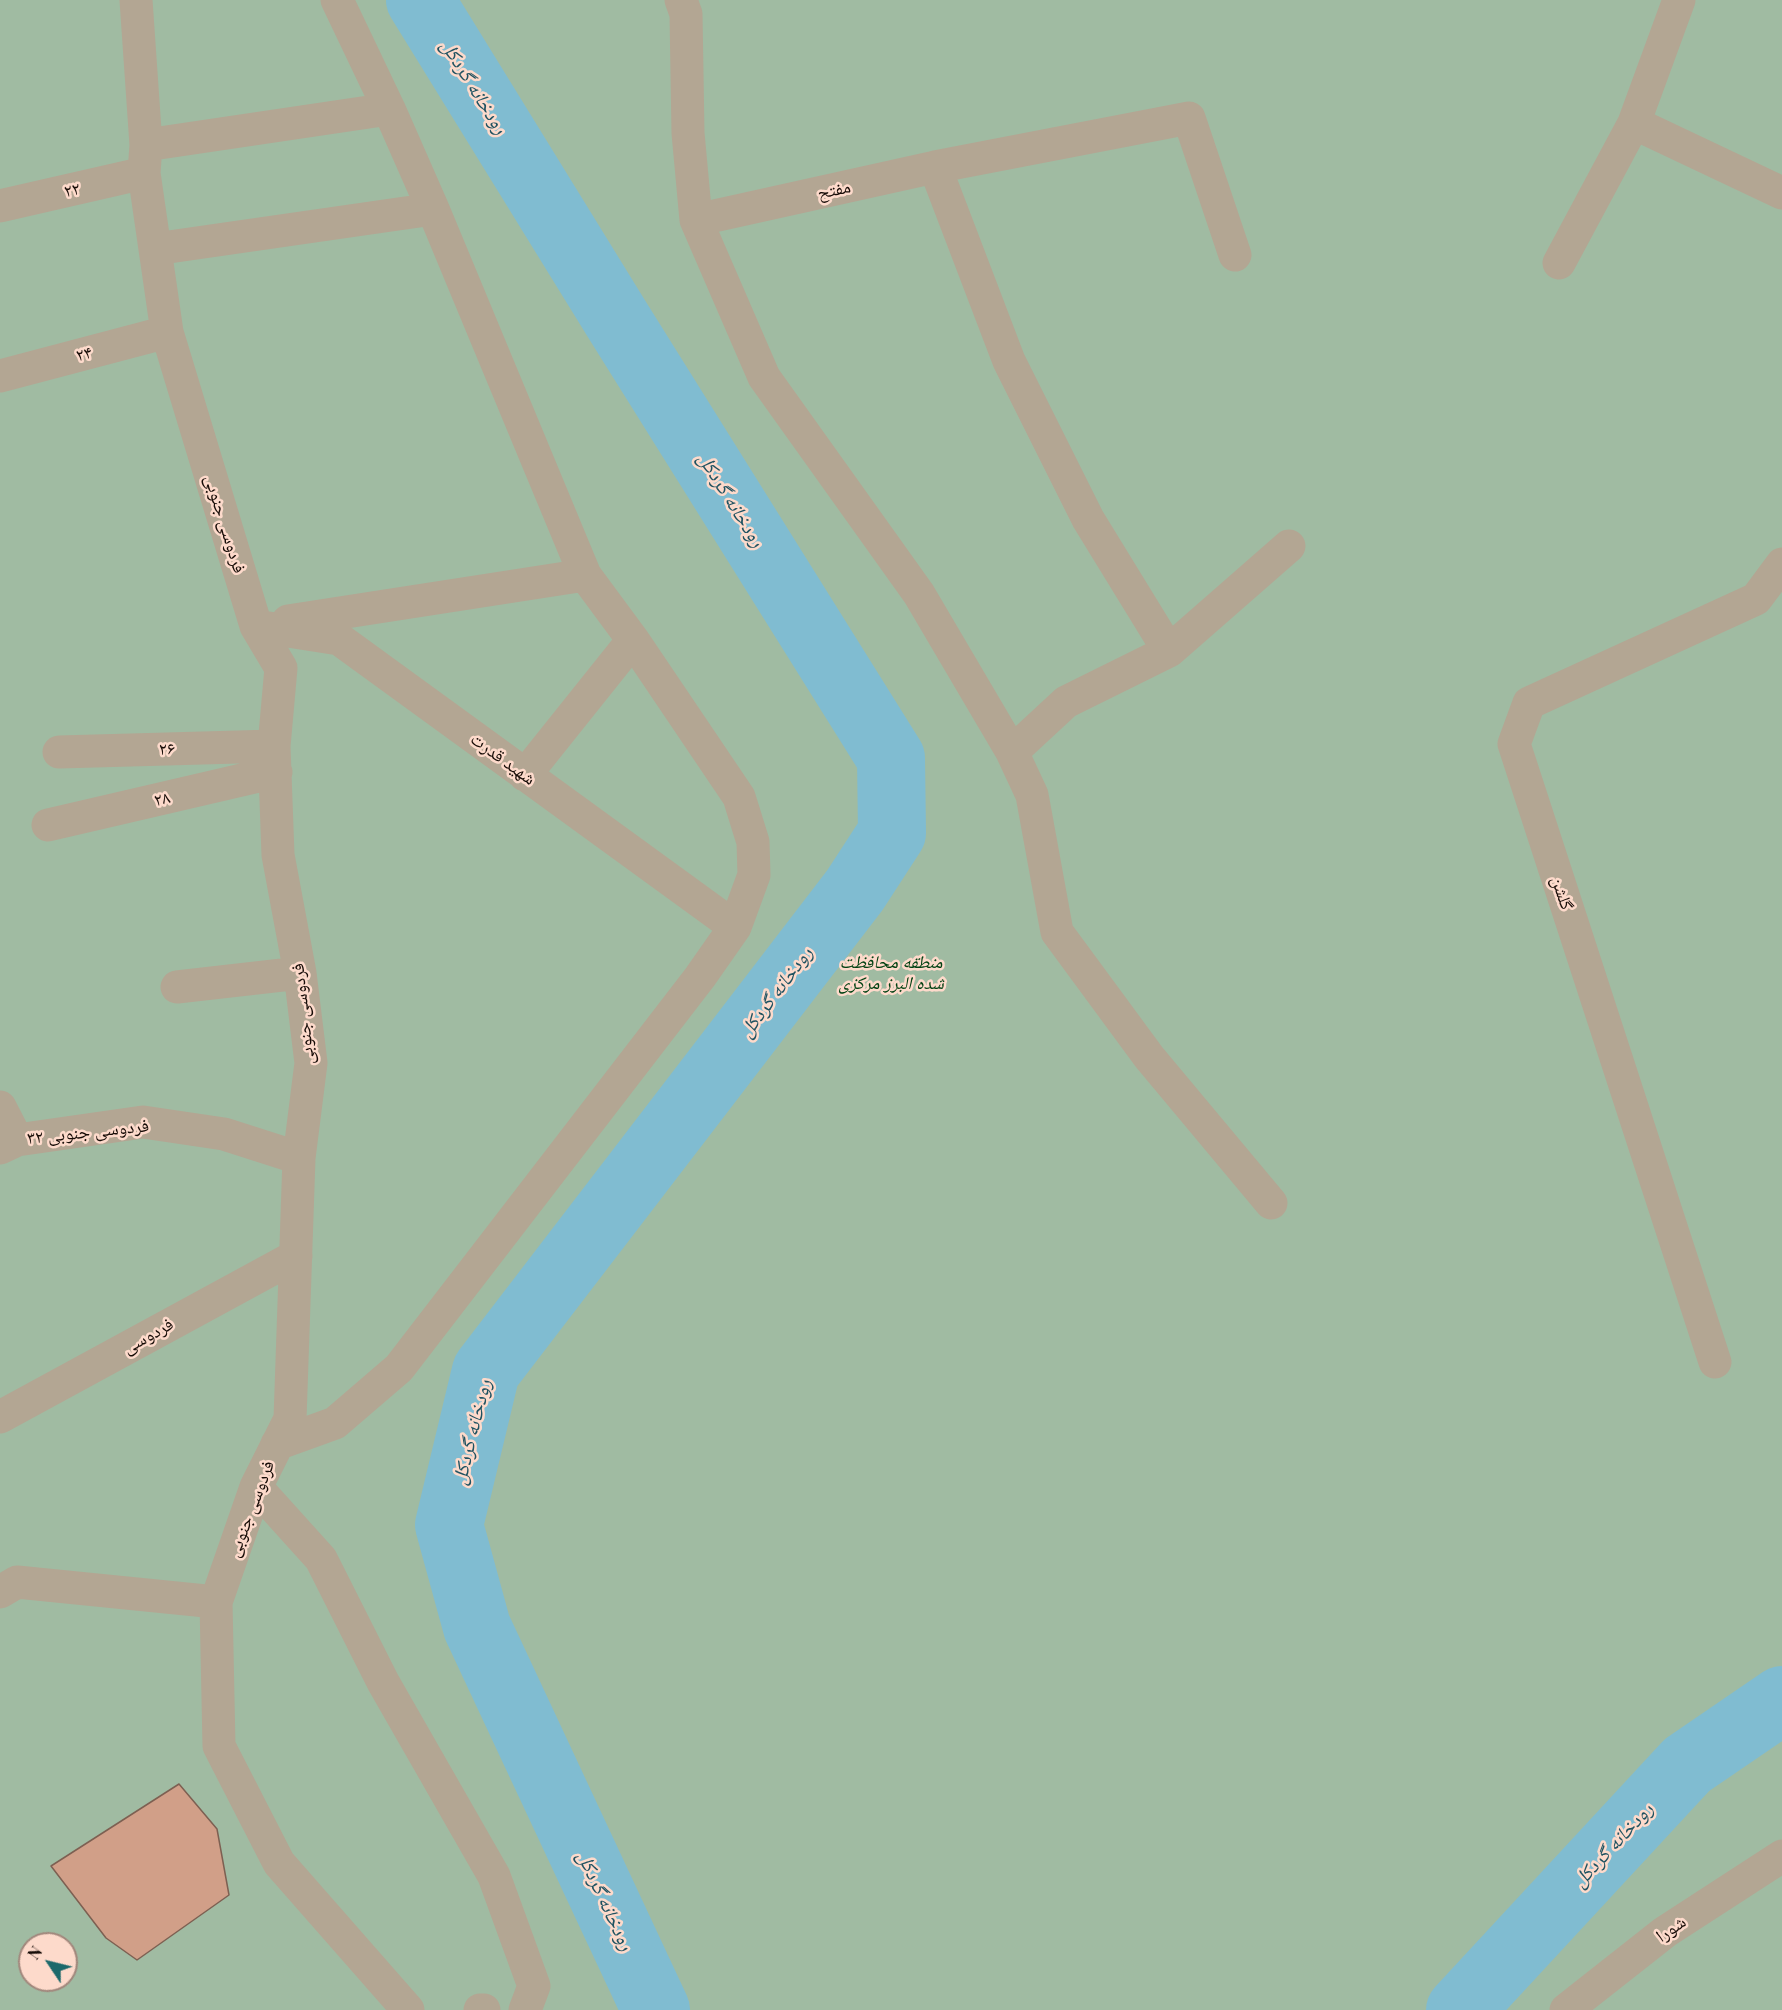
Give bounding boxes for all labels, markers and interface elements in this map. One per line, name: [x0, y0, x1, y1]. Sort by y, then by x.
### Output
water label: رودخانه گردکل: [435, 35, 513, 139]
street label: مفتح: [815, 176, 853, 204]
street label: ۲۲: [62, 178, 82, 202]
street label: ۲۴: [73, 341, 95, 367]
water label: رودخانه گردکل: [692, 448, 770, 552]
street label: فردوسی جنوبی: [200, 472, 250, 576]
street label: شهید قدرت: [466, 728, 540, 790]
street label: ۲۶: [159, 738, 175, 760]
street label: ۲۸: [152, 787, 172, 811]
street label: گلشن: [1546, 873, 1578, 913]
water label: رودخانه گردکل: [734, 942, 818, 1042]
park label: منطقه محافظت شده البرز مرکزی: [838, 951, 944, 994]
street label: فردوسی جنوبی: [287, 962, 319, 1066]
street label: فردوسی جنوبی ۳۲: [26, 1115, 150, 1149]
street label: فردوسی: [119, 1313, 177, 1359]
water label: رودخانه گردکل: [447, 1377, 497, 1487]
street label: فردوسی جنوبی: [223, 1458, 279, 1560]
water label: رودخانه گردکل: [1568, 1797, 1658, 1893]
water label: رودخانه گردکل: [571, 1847, 639, 1955]
street label: شورا: [1652, 1911, 1690, 1947]
north arrow: [18, 1932, 78, 1992]
text: N: [23, 1942, 46, 1963]

